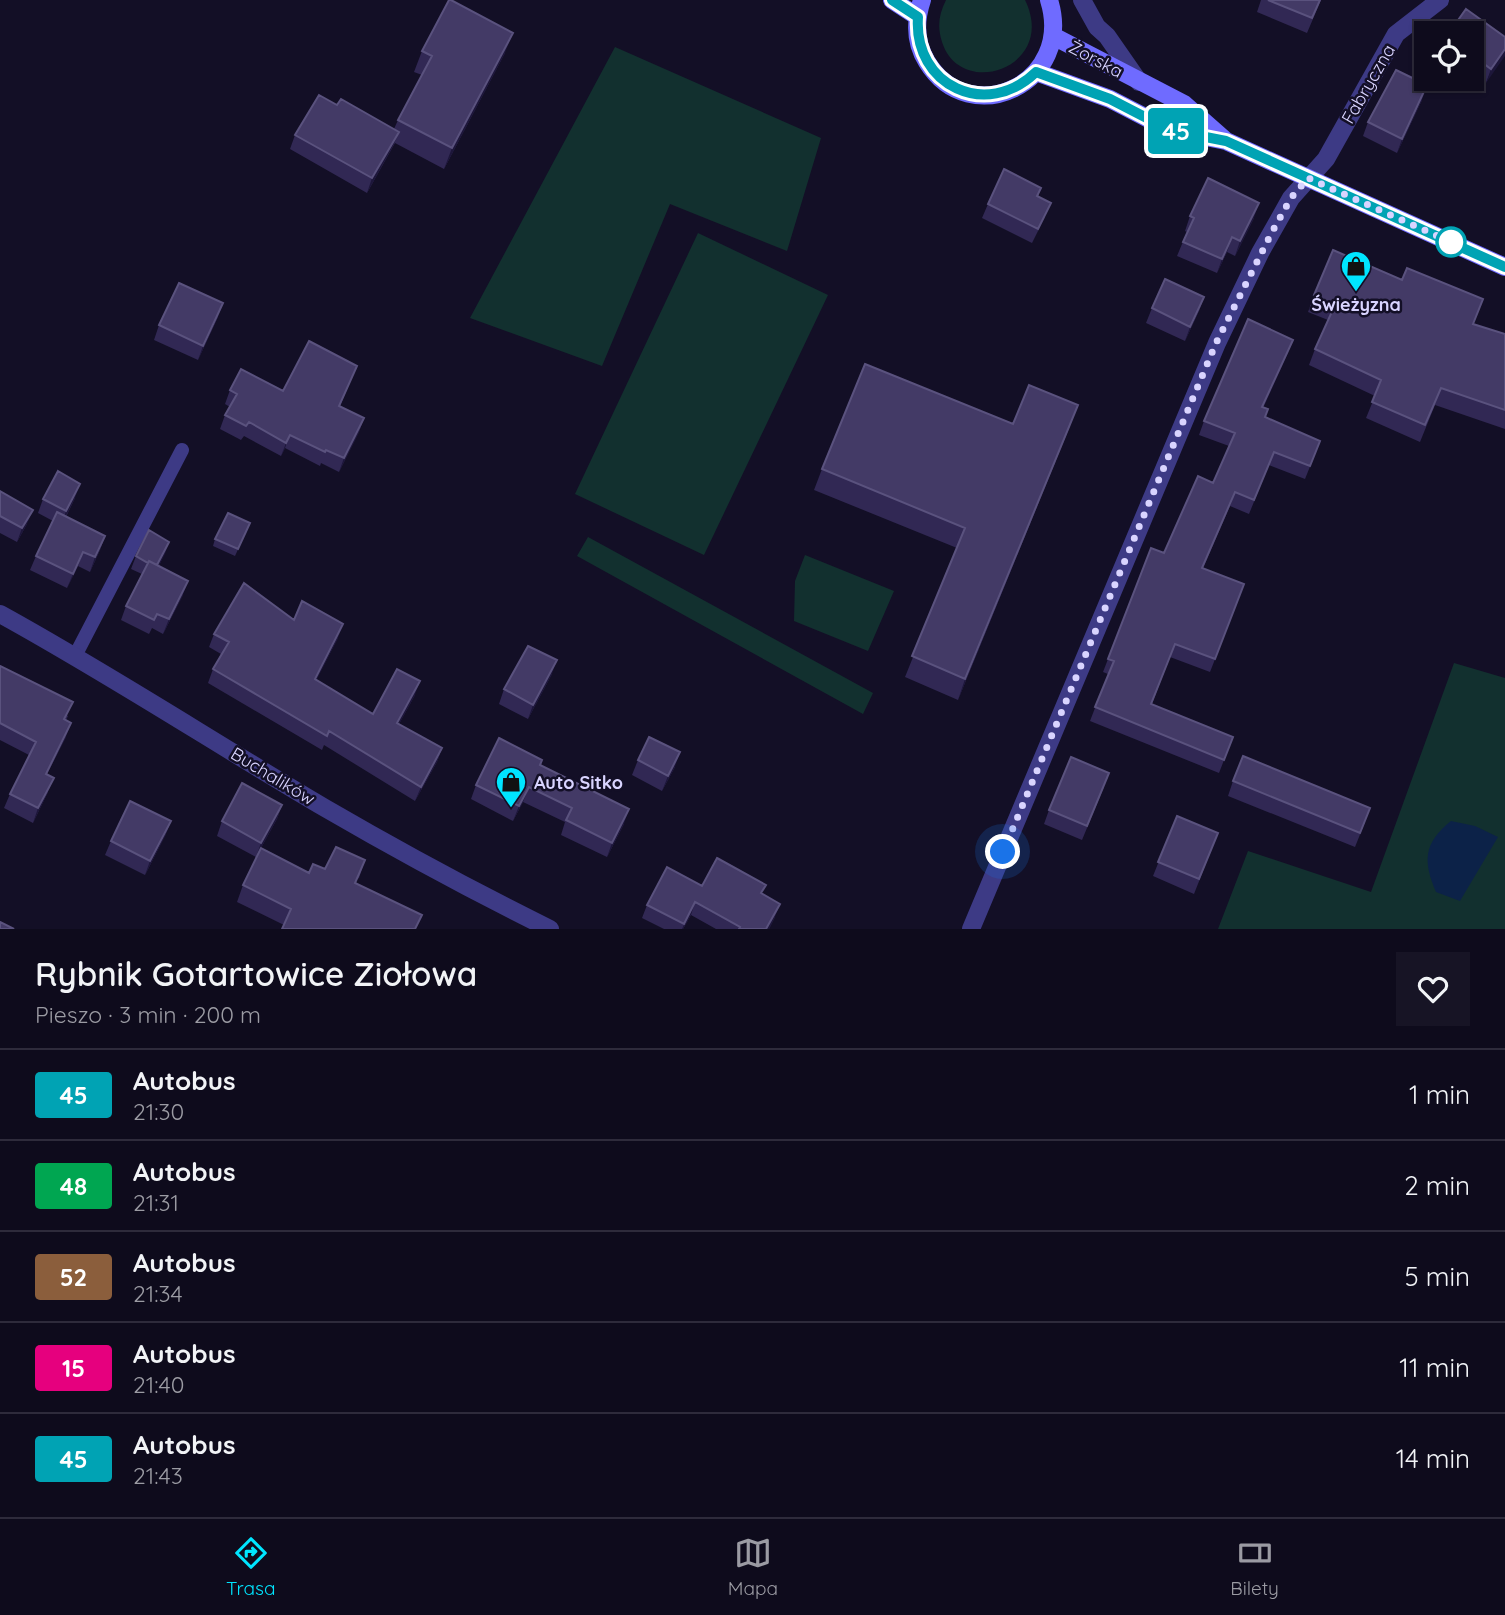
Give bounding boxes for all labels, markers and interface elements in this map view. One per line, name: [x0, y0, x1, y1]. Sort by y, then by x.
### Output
map controls: [1414, 21, 1484, 91]
button: locate: [1414, 21, 1484, 91]
street label: Żorska: [1065, 35, 1127, 83]
street label: Fabryczna: [1336, 40, 1400, 128]
line badge: 45: [1144, 108, 1208, 154]
text: 45: [1162, 116, 1190, 146]
unlabelled marker: [1436, 227, 1466, 257]
shop icon: Świeżyzna: [1339, 249, 1373, 293]
place label: Świeżyzna: [1311, 293, 1401, 316]
street label: Buchalików: [227, 742, 319, 810]
shop icon: Auto Sitko: [494, 765, 528, 809]
place label: Auto Sitko: [534, 771, 623, 794]
your location: [985, 834, 1020, 869]
button: heart: [1396, 952, 1470, 1026]
text: Rybnik Gotartowice Ziołowa: [35, 953, 477, 994]
text: Pieszo · 3 min · 200 m: [35, 1000, 261, 1029]
text: Autobus: [133, 1064, 235, 1097]
text: 1 min: [1409, 1078, 1470, 1111]
text: 45: [60, 1080, 87, 1110]
text: 21:30: [133, 1097, 184, 1126]
text: Autobus: [133, 1155, 235, 1188]
text: 2 min: [1404, 1169, 1470, 1202]
text: 48: [60, 1171, 87, 1201]
text: 21:31: [133, 1188, 179, 1217]
text: Autobus: [133, 1246, 235, 1279]
text: 5 min: [1404, 1260, 1470, 1293]
text: 52: [60, 1262, 87, 1292]
text: 21:34: [133, 1279, 183, 1308]
text: Autobus: [133, 1337, 235, 1370]
text: 11 min: [1399, 1351, 1470, 1384]
text: 15: [62, 1353, 85, 1383]
text: 21:40: [133, 1370, 184, 1399]
text: Autobus: [133, 1428, 235, 1461]
text: 14 min: [1396, 1442, 1470, 1475]
text: 45: [60, 1444, 87, 1474]
text: 21:43: [133, 1461, 183, 1490]
tab: Trasa: [226, 1534, 276, 1600]
tab: Mapa: [728, 1534, 778, 1600]
tab: Bilety: [1230, 1534, 1279, 1600]

